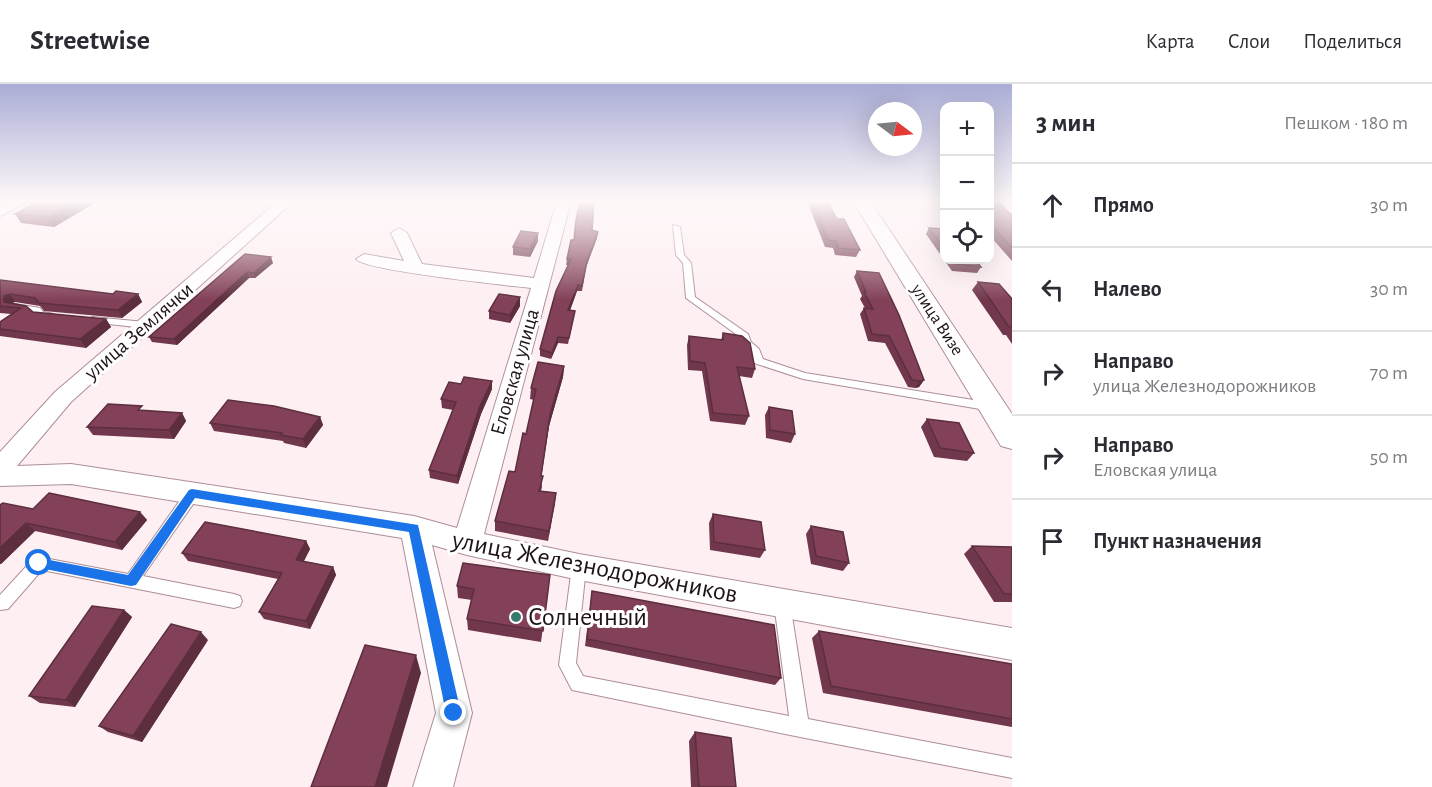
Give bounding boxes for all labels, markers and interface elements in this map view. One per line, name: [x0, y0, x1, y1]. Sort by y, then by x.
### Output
text: Streetwise: [30, 27, 150, 55]
text: Карта: [1145, 31, 1195, 52]
text: Слои: [1228, 31, 1270, 52]
text: Поделиться: [1303, 31, 1402, 52]
north arrow: [868, 102, 922, 156]
map controls: [940, 102, 994, 264]
button: +: [940, 102, 994, 156]
text: 3 мин: [1036, 110, 1096, 136]
text: Пешком · 180 m: [1284, 113, 1408, 133]
button: −: [940, 156, 994, 210]
icon: ahead: [1036, 189, 1069, 222]
text: Прямо: [1093, 194, 1154, 216]
text: 30 m: [1370, 195, 1408, 215]
button: locate: [940, 210, 994, 264]
icon: left: [1036, 273, 1069, 306]
street label: улица Землячки: [80, 278, 197, 384]
text: Налево: [1093, 278, 1162, 300]
text: 30 m: [1370, 279, 1408, 299]
street label: улица Визе: [907, 280, 967, 359]
street label: Еловская улица: [487, 306, 543, 438]
text: Направо: [1093, 350, 1174, 372]
icon: right: [1036, 357, 1069, 390]
text: 70 m: [1370, 363, 1408, 383]
text: улица Железнодорожников: [1093, 376, 1316, 396]
text: Направо: [1093, 434, 1174, 456]
icon: right: [1036, 441, 1069, 474]
text: 50 m: [1370, 447, 1408, 467]
text: Еловская улица: [1093, 460, 1217, 480]
icon: arrive: [1036, 525, 1069, 558]
street label: улица Железнодорожников: [449, 526, 740, 607]
text: Пункт назначения: [1093, 530, 1262, 552]
route start: [25, 549, 51, 575]
place label: Солнечный: [528, 604, 647, 630]
marker: Солнечный: [509, 610, 523, 624]
route end: [440, 699, 466, 725]

